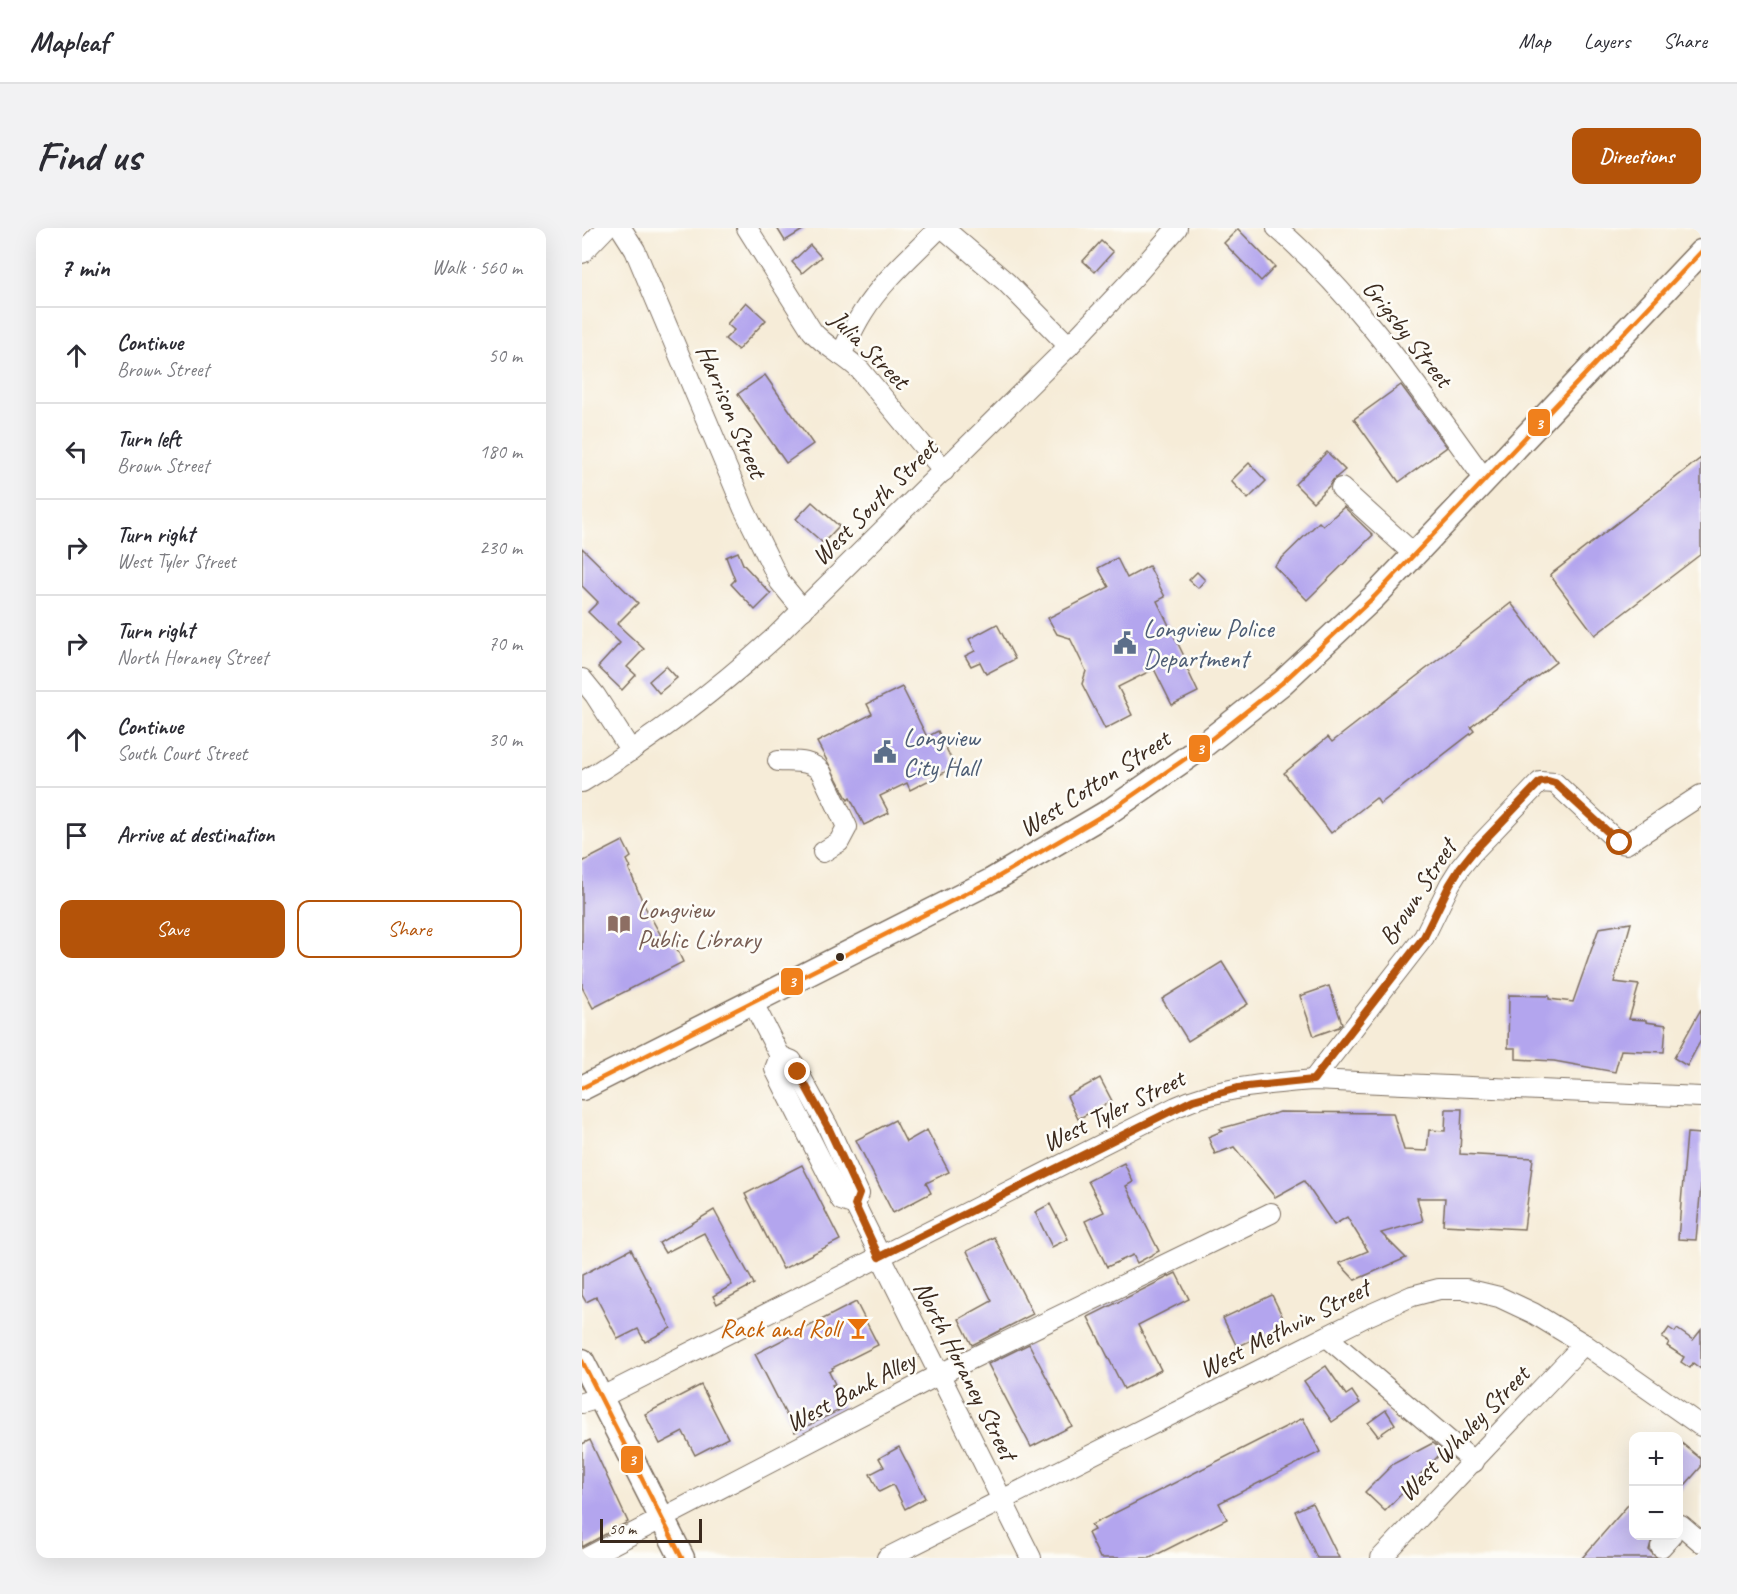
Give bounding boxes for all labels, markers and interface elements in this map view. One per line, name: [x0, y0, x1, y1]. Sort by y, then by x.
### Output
text: Mapleaf: [30, 24, 108, 59]
text: Map: [1518, 28, 1551, 54]
text: Layers: [1584, 28, 1630, 54]
text: Share: [1663, 28, 1707, 54]
button: Directions: [1572, 128, 1701, 184]
text: Find us: [36, 130, 141, 183]
text: 7 min: [60, 251, 110, 284]
text: Walk · 560 m: [432, 255, 522, 280]
street label: Grigsby Street: [1355, 273, 1461, 396]
street label: Julia Street: [821, 301, 918, 398]
text: Continue: [117, 329, 183, 357]
icon: ahead: [60, 339, 93, 372]
street label: Harrison Street: [689, 340, 775, 485]
text: 50 m: [488, 343, 522, 368]
text: Brown Street: [117, 357, 209, 382]
line badge: 3: [1527, 408, 1551, 437]
text: 3: [1535, 414, 1544, 434]
text: Turn left: [117, 425, 181, 453]
street label: West South Street: [804, 431, 946, 572]
icon: left: [60, 435, 93, 468]
text: 180 m: [479, 439, 522, 464]
text: Brown Street: [117, 453, 209, 478]
text: Turn right: [117, 521, 194, 549]
icon: right: [60, 531, 93, 564]
text: 230 m: [479, 535, 522, 560]
text: West Tyler Street: [117, 549, 236, 574]
place label: Longview Police Department: [1143, 612, 1275, 675]
text: Turn right: [117, 617, 194, 645]
icon: right: [60, 627, 93, 660]
public building icon: Longview Police Department: [1112, 630, 1138, 656]
text: 70 m: [488, 631, 522, 656]
text: North Horaney Street: [117, 645, 268, 670]
text: Continue: [117, 713, 183, 741]
place label: Longview City Hall: [903, 721, 982, 784]
street label: West Cotton Street: [1013, 721, 1178, 844]
icon: ahead: [60, 723, 93, 756]
text: 30 m: [488, 727, 522, 752]
line badge: 3: [1188, 734, 1211, 763]
public building icon: Longview City Hall: [872, 739, 898, 765]
text: 3: [1196, 739, 1205, 759]
text: South Court Street: [117, 741, 247, 766]
icon: arrive: [60, 819, 93, 852]
text: Arrive at destination: [117, 821, 274, 849]
route start: [1606, 829, 1632, 855]
street label: Brown Street: [1371, 830, 1466, 951]
place label: Longview Public Library: [637, 893, 763, 956]
button: Save: [60, 900, 285, 958]
button: Share: [297, 900, 522, 958]
library icon: Longview Public Library: [606, 911, 632, 937]
unlabelled marker: [834, 951, 846, 963]
line badge: 3: [780, 967, 804, 996]
text: 3: [788, 972, 797, 992]
route end: [784, 1058, 810, 1084]
street label: West Tyler Street: [1037, 1061, 1192, 1159]
street label: West Methvin Street: [1193, 1270, 1378, 1386]
street label: North Horaney Street: [906, 1275, 1026, 1468]
place label: Rack and Roll: [720, 1312, 845, 1345]
bar icon: Rack and Roll: [845, 1315, 871, 1341]
street label: West Bank Alley: [780, 1343, 922, 1439]
street label: West Whaley Street: [1390, 1357, 1538, 1508]
map controls: [1629, 1432, 1683, 1540]
button: +: [1629, 1432, 1683, 1486]
line badge: 3: [620, 1445, 644, 1474]
text: 3: [628, 1450, 637, 1470]
button: −: [1629, 1486, 1683, 1540]
scale bar: [600, 1516, 702, 1544]
text: 50 m: [609, 1519, 636, 1539]

